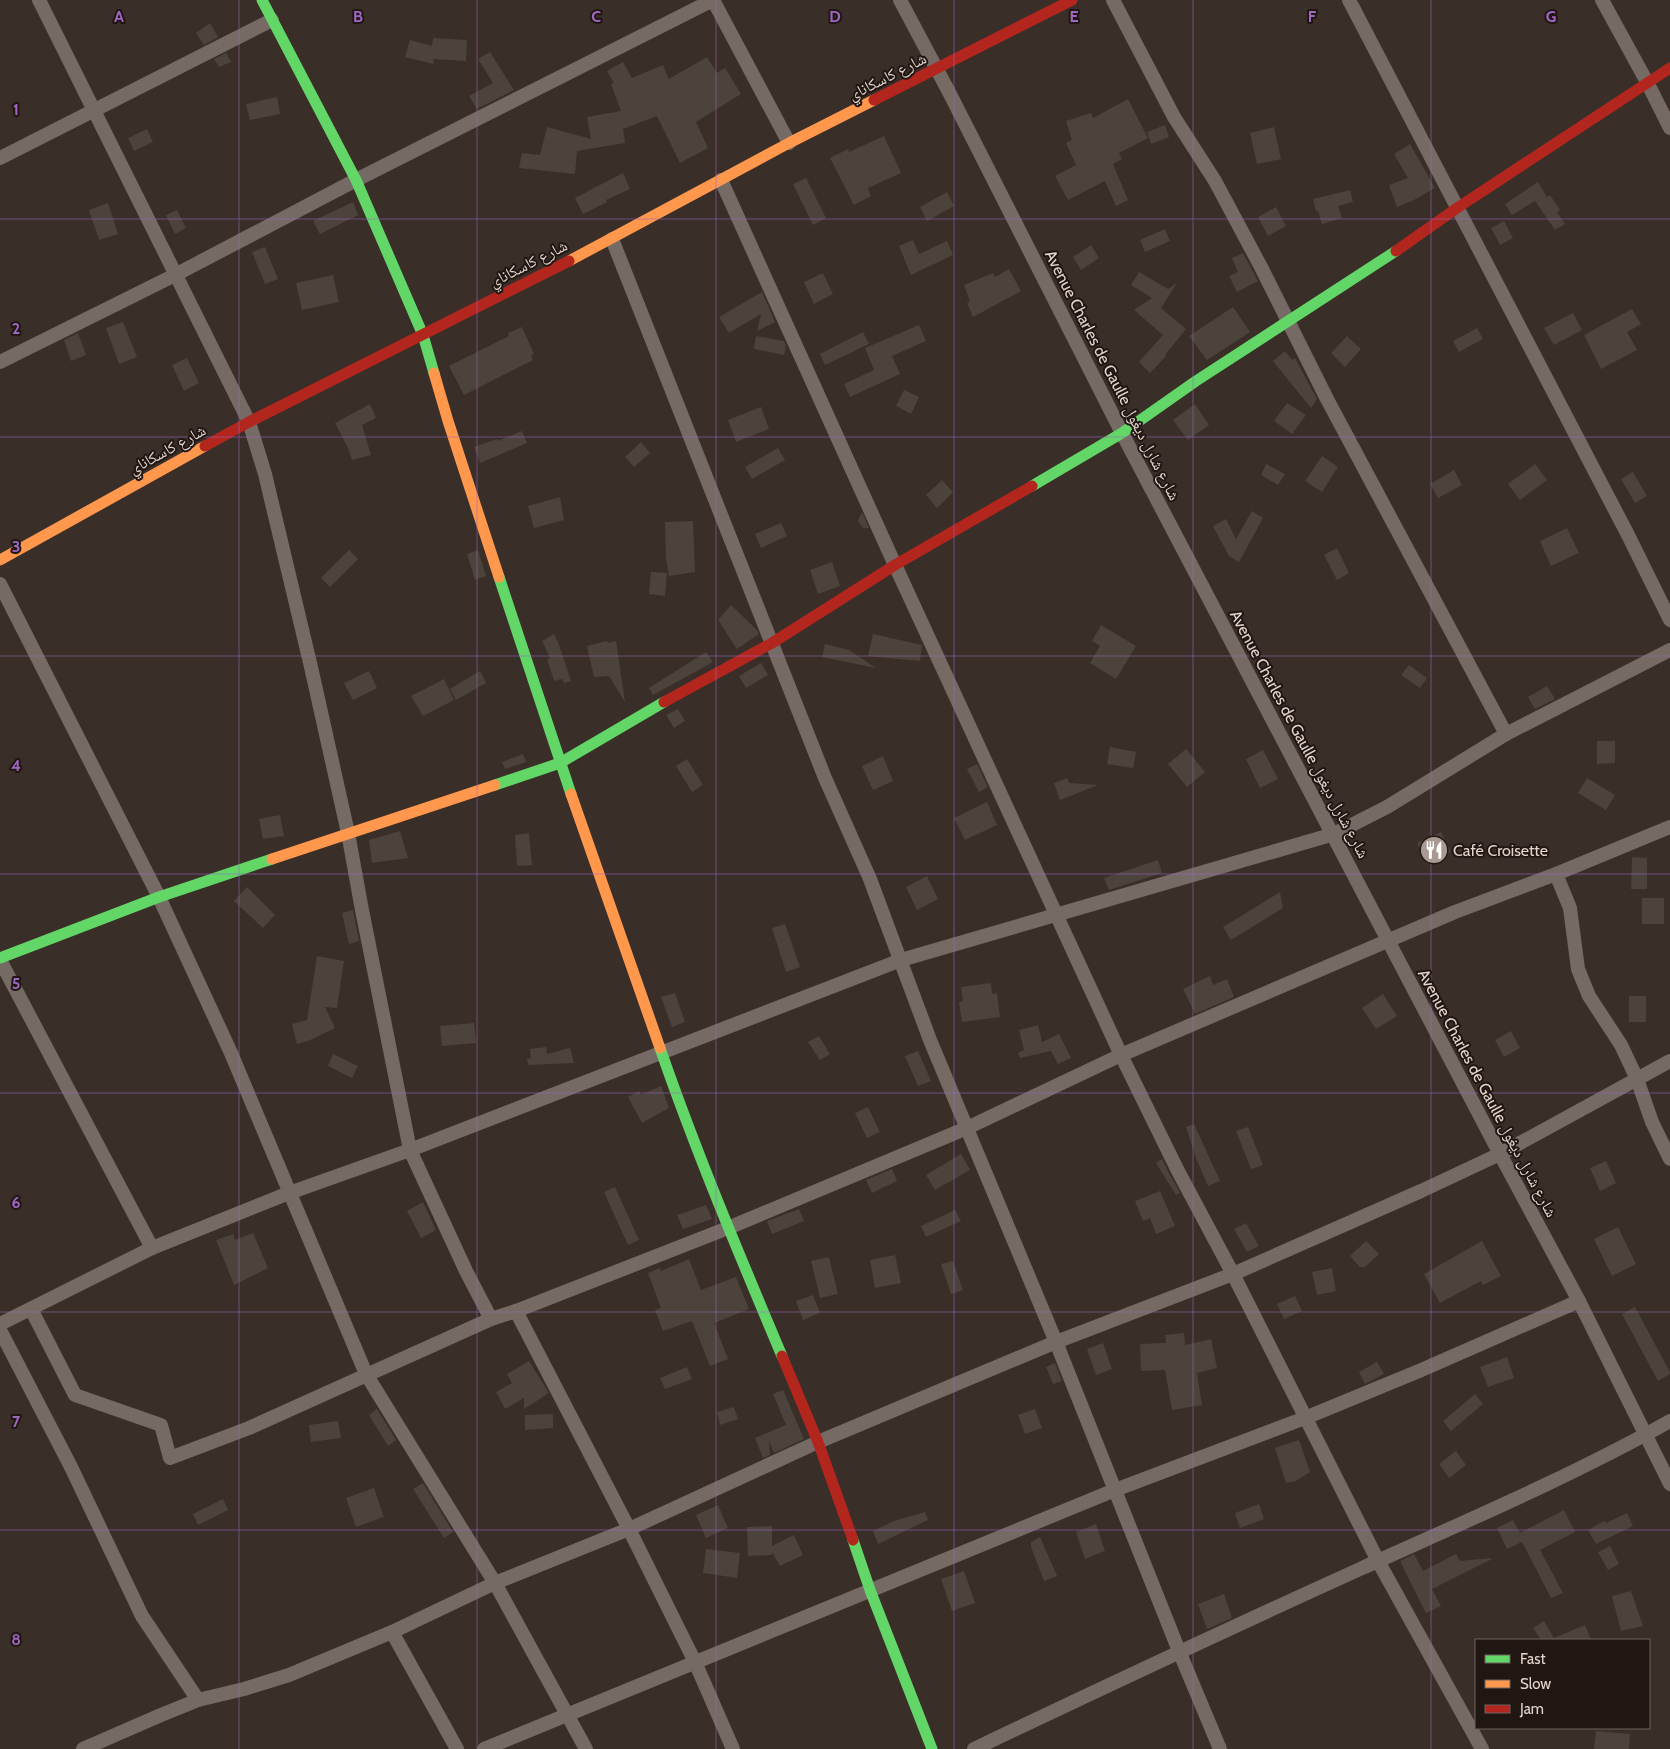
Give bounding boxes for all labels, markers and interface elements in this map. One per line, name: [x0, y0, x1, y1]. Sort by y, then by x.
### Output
text: A: [114, 7, 124, 26]
text: B: [353, 7, 363, 26]
text: C: [591, 7, 601, 26]
text: D: [829, 7, 841, 26]
text: E: [1069, 7, 1079, 26]
text: F: [1308, 7, 1317, 26]
text: G: [1546, 7, 1556, 26]
street label: شارع كاسكاناي: [845, 49, 931, 107]
text: 1: [13, 100, 19, 119]
street label: شارع كاسكاناي: [486, 236, 572, 294]
street label: Avenue Charles de Gaulle شارع شارل ديغول: [1040, 247, 1184, 504]
text: 2: [12, 319, 20, 338]
street label: شارع كاسكاناي: [125, 421, 210, 481]
text: 3: [12, 537, 20, 556]
street label: Avenue Charles de Gaulle شارع شارل ديغول: [1225, 607, 1373, 862]
text: 4: [11, 756, 21, 775]
restaurant icon: Café Croisette: [1419, 835, 1449, 865]
place label: Café Croisette: [1453, 841, 1548, 860]
street label: Avenue Charles de Gaulle شارع شارل ديغول: [1413, 966, 1561, 1221]
text: 5: [12, 974, 20, 993]
text: 6: [12, 1193, 21, 1212]
text: 7: [12, 1412, 21, 1431]
text: 8: [11, 1630, 21, 1649]
legend: [1475, 1639, 1650, 1729]
text: Fast: [1520, 1650, 1545, 1668]
text: Slow: [1520, 1675, 1551, 1693]
text: Jam: [1519, 1700, 1544, 1718]

